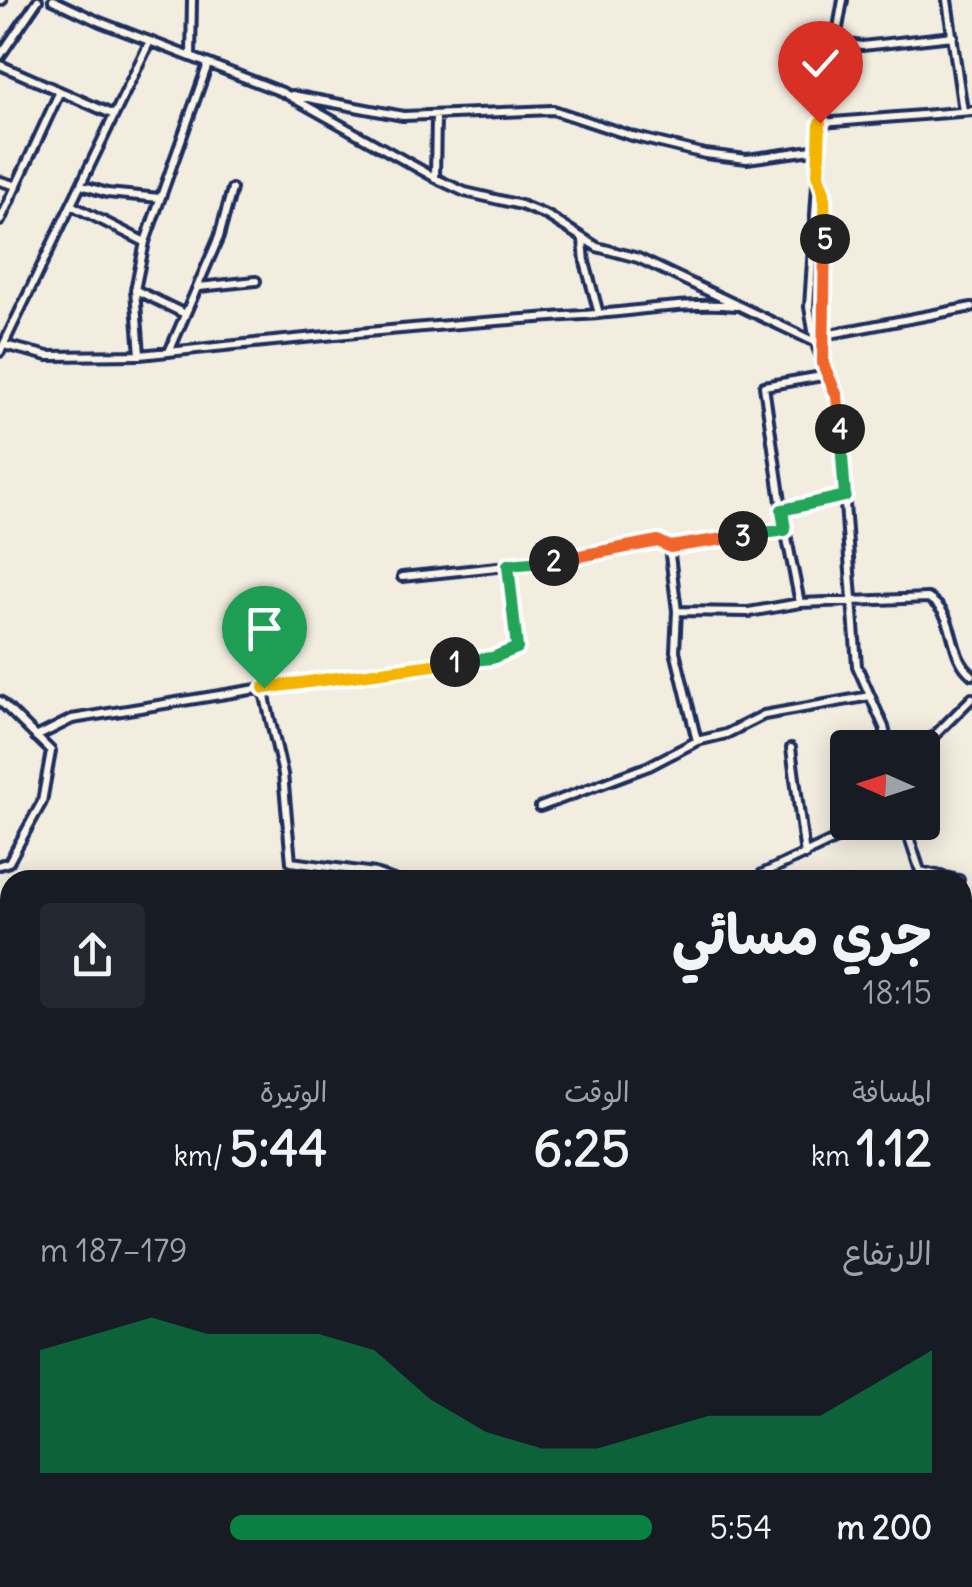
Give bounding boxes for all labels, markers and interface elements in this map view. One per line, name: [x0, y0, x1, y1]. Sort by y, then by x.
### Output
pin: [778, 21, 863, 124]
icon: check: [793, 36, 848, 91]
pin: 5: [800, 214, 850, 264]
text: 5: [817, 221, 833, 257]
pin: 4: [815, 404, 865, 454]
text: 4: [832, 411, 848, 447]
pin: 3: [718, 511, 768, 561]
text: 3: [735, 518, 751, 554]
pin: 2: [529, 536, 579, 586]
text: 2: [546, 543, 562, 579]
pin: [222, 586, 307, 689]
icon: arrive: [237, 601, 292, 656]
pin: 1: [430, 637, 480, 687]
text: 1: [449, 644, 461, 680]
north arrow: [830, 730, 940, 840]
map controls: [830, 730, 940, 840]
text: جري مسائي: [672, 900, 932, 969]
button: share: [40, 903, 145, 1008]
text: 18:15: [863, 972, 932, 1013]
text: الوتيرة: [260, 1074, 327, 1110]
text: الوقت: [564, 1074, 630, 1110]
text: المسافة: [852, 1074, 932, 1110]
text: 5:44: [229, 1117, 327, 1180]
text: 6:25: [533, 1117, 630, 1180]
text: 1.12: [857, 1117, 932, 1180]
text: /km: [174, 1138, 229, 1174]
text: km: [811, 1138, 857, 1174]
text: 179–187 m: [40, 1230, 188, 1271]
text: الارتفاع: [842, 1233, 932, 1274]
text: 5:54: [709, 1507, 772, 1548]
text: 200 m: [837, 1507, 932, 1548]

